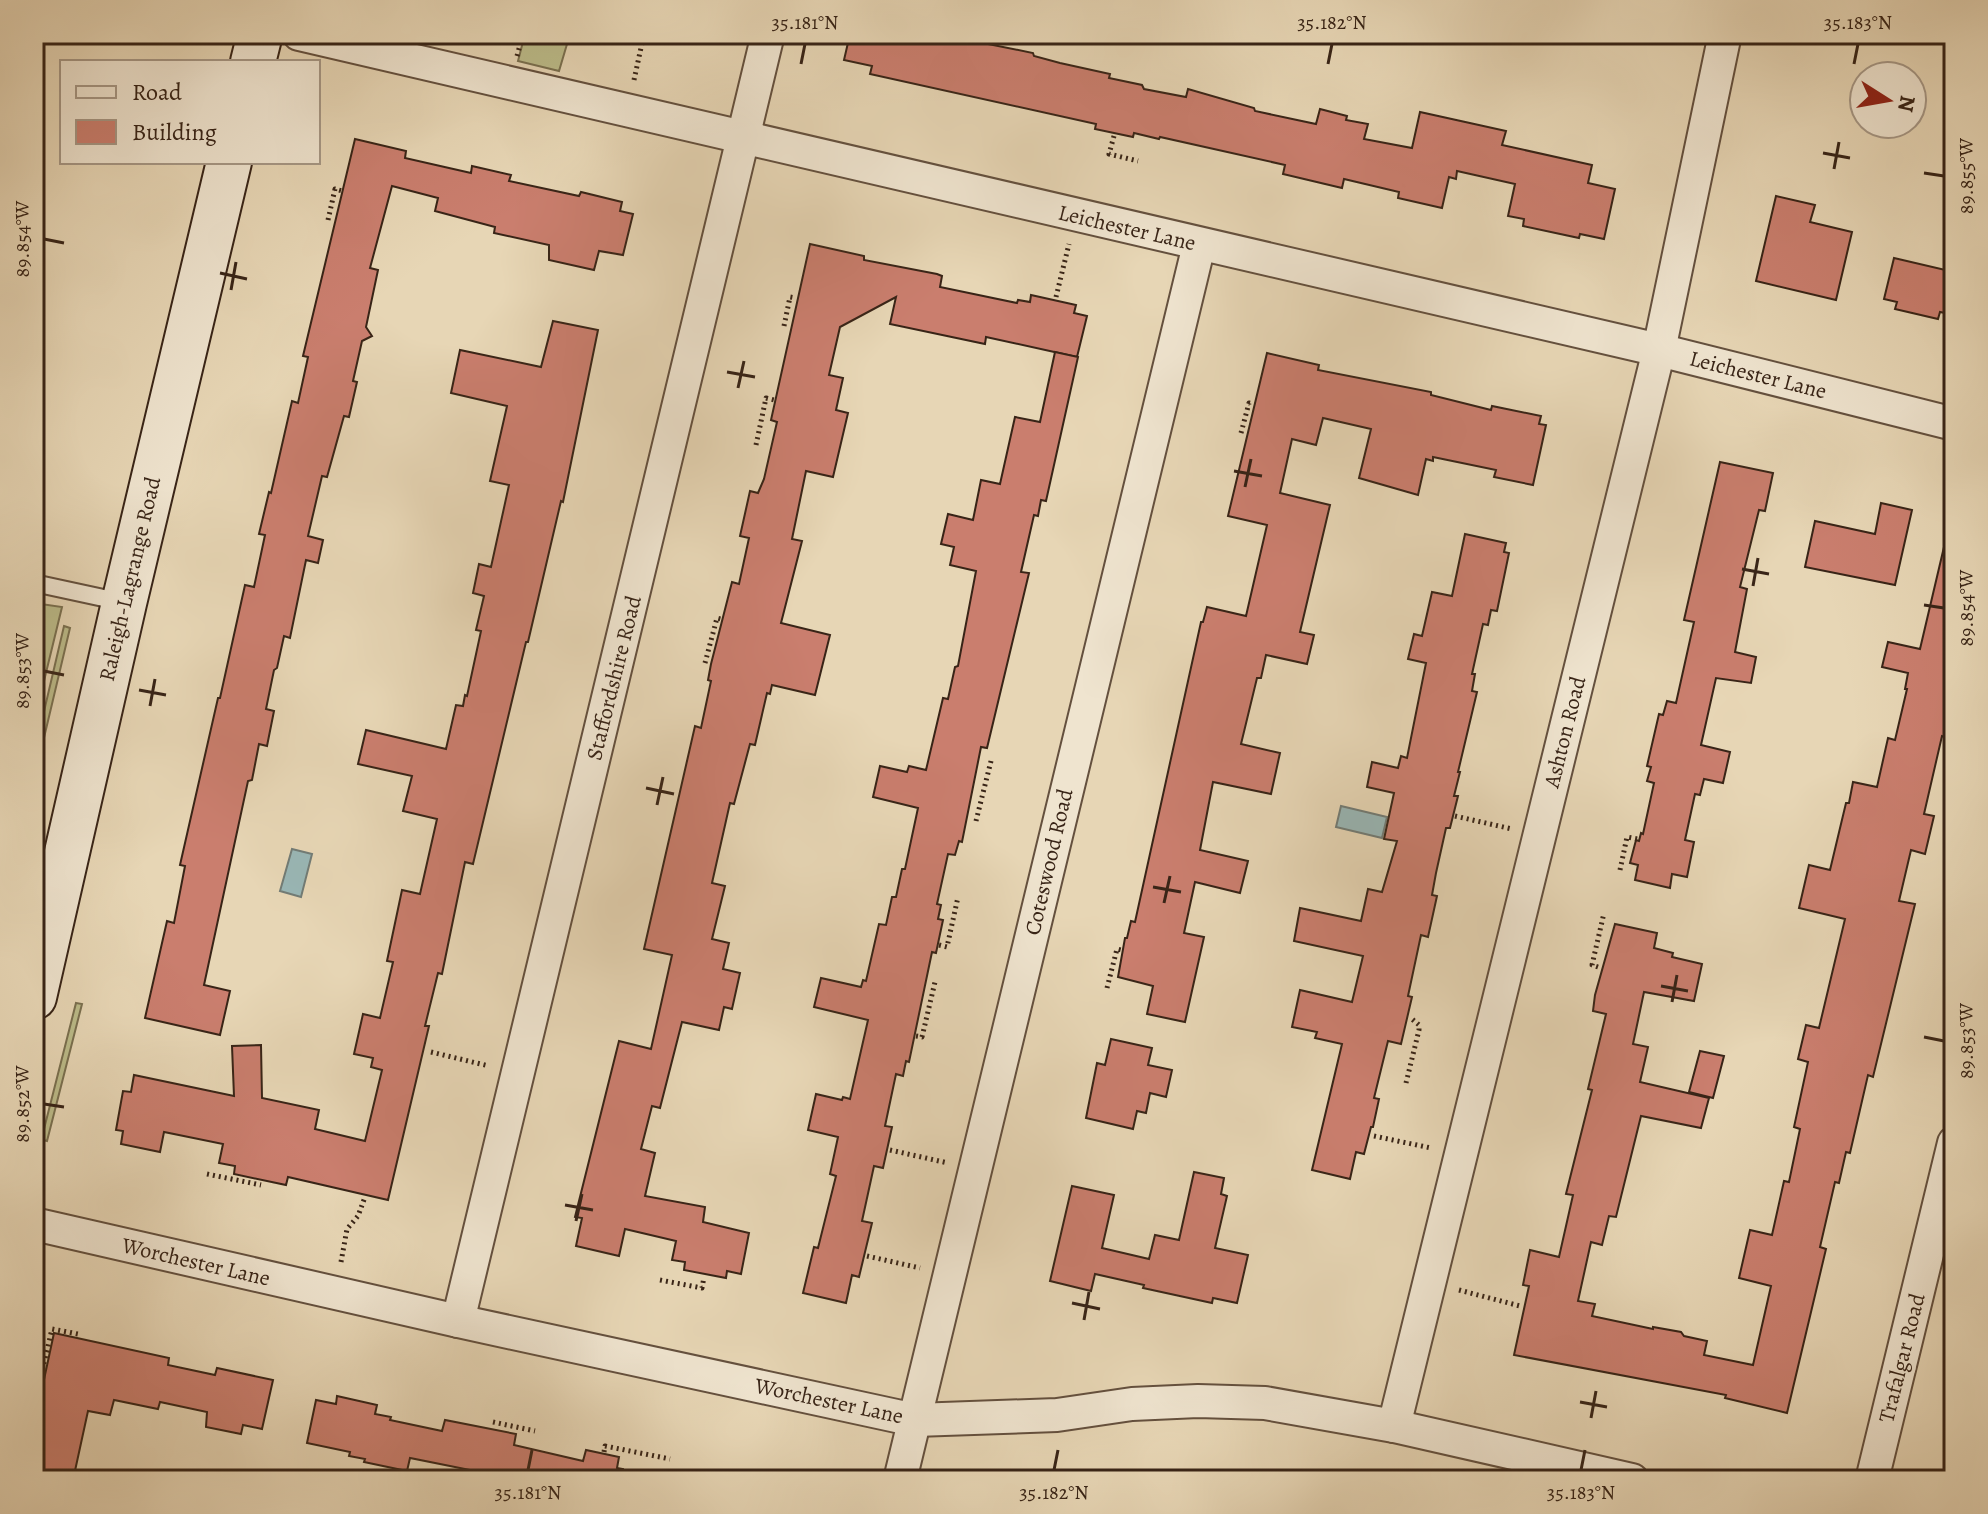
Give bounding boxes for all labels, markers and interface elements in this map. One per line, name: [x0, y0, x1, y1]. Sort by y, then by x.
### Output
text: 35.181°N: [772, 9, 838, 36]
text: 35.182°N: [1297, 9, 1367, 36]
text: 35.183°N: [1824, 9, 1892, 36]
legend: [60, 60, 320, 164]
north arrow: [1848, 60, 1928, 140]
text: Road: [132, 76, 182, 108]
text: N: [1890, 93, 1923, 114]
text: Building: [132, 116, 217, 148]
text: 89.855°W: [1953, 137, 1980, 214]
street label: Leichester Lane: [1055, 198, 1199, 258]
text: 89.854°W: [9, 200, 36, 277]
street label: Leichester Lane: [1686, 343, 1830, 407]
street label: Raleigh-Lagrange Road: [92, 474, 168, 684]
text: 89.854°W: [1953, 569, 1980, 646]
street label: Staffordshire Road: [579, 592, 649, 763]
text: 89.853°W: [9, 633, 36, 709]
street label: Ashton Road: [1536, 673, 1593, 792]
street label: Coteswood Road: [1018, 786, 1080, 938]
text: 89.853°W: [1953, 1003, 1980, 1079]
text: 89.852°W: [9, 1065, 36, 1143]
street label: Worchester Lane: [118, 1230, 273, 1294]
street label: Trafalgar Road: [1871, 1290, 1933, 1426]
street label: Worchester Lane: [751, 1370, 906, 1431]
text: 35.181°N: [495, 1479, 561, 1506]
text: 35.182°N: [1019, 1479, 1089, 1506]
text: 35.183°N: [1547, 1479, 1615, 1506]

